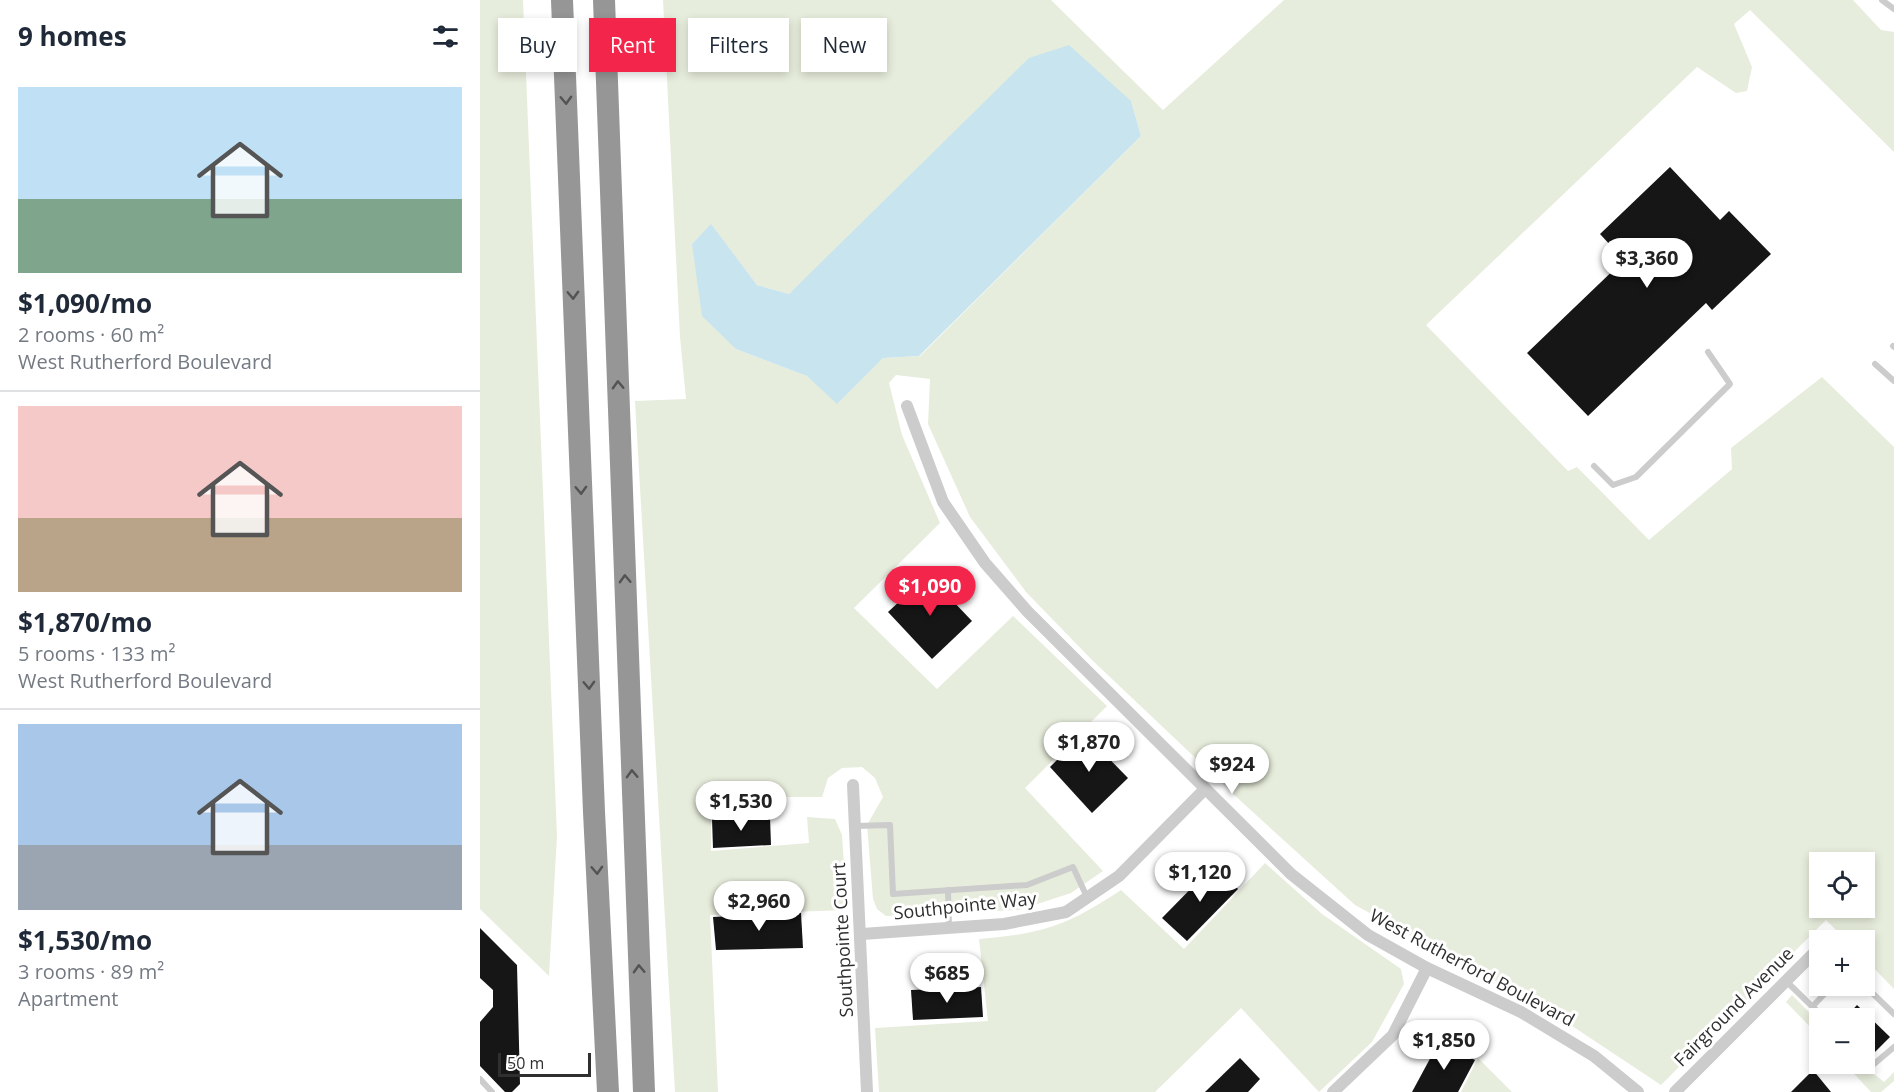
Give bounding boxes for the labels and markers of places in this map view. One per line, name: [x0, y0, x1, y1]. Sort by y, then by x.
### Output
pin: $3,360: [1598, 238, 1696, 289]
pin: $1,090: [881, 566, 979, 617]
pin: $1,870: [1040, 722, 1138, 773]
pin: $924: [1196, 744, 1268, 795]
pin: $1,530: [692, 781, 790, 832]
pin: $1,120: [1151, 852, 1249, 903]
pin: $2,960: [710, 881, 808, 932]
pin: $685: [911, 953, 983, 1004]
pin: $1,850: [1395, 1020, 1493, 1071]

